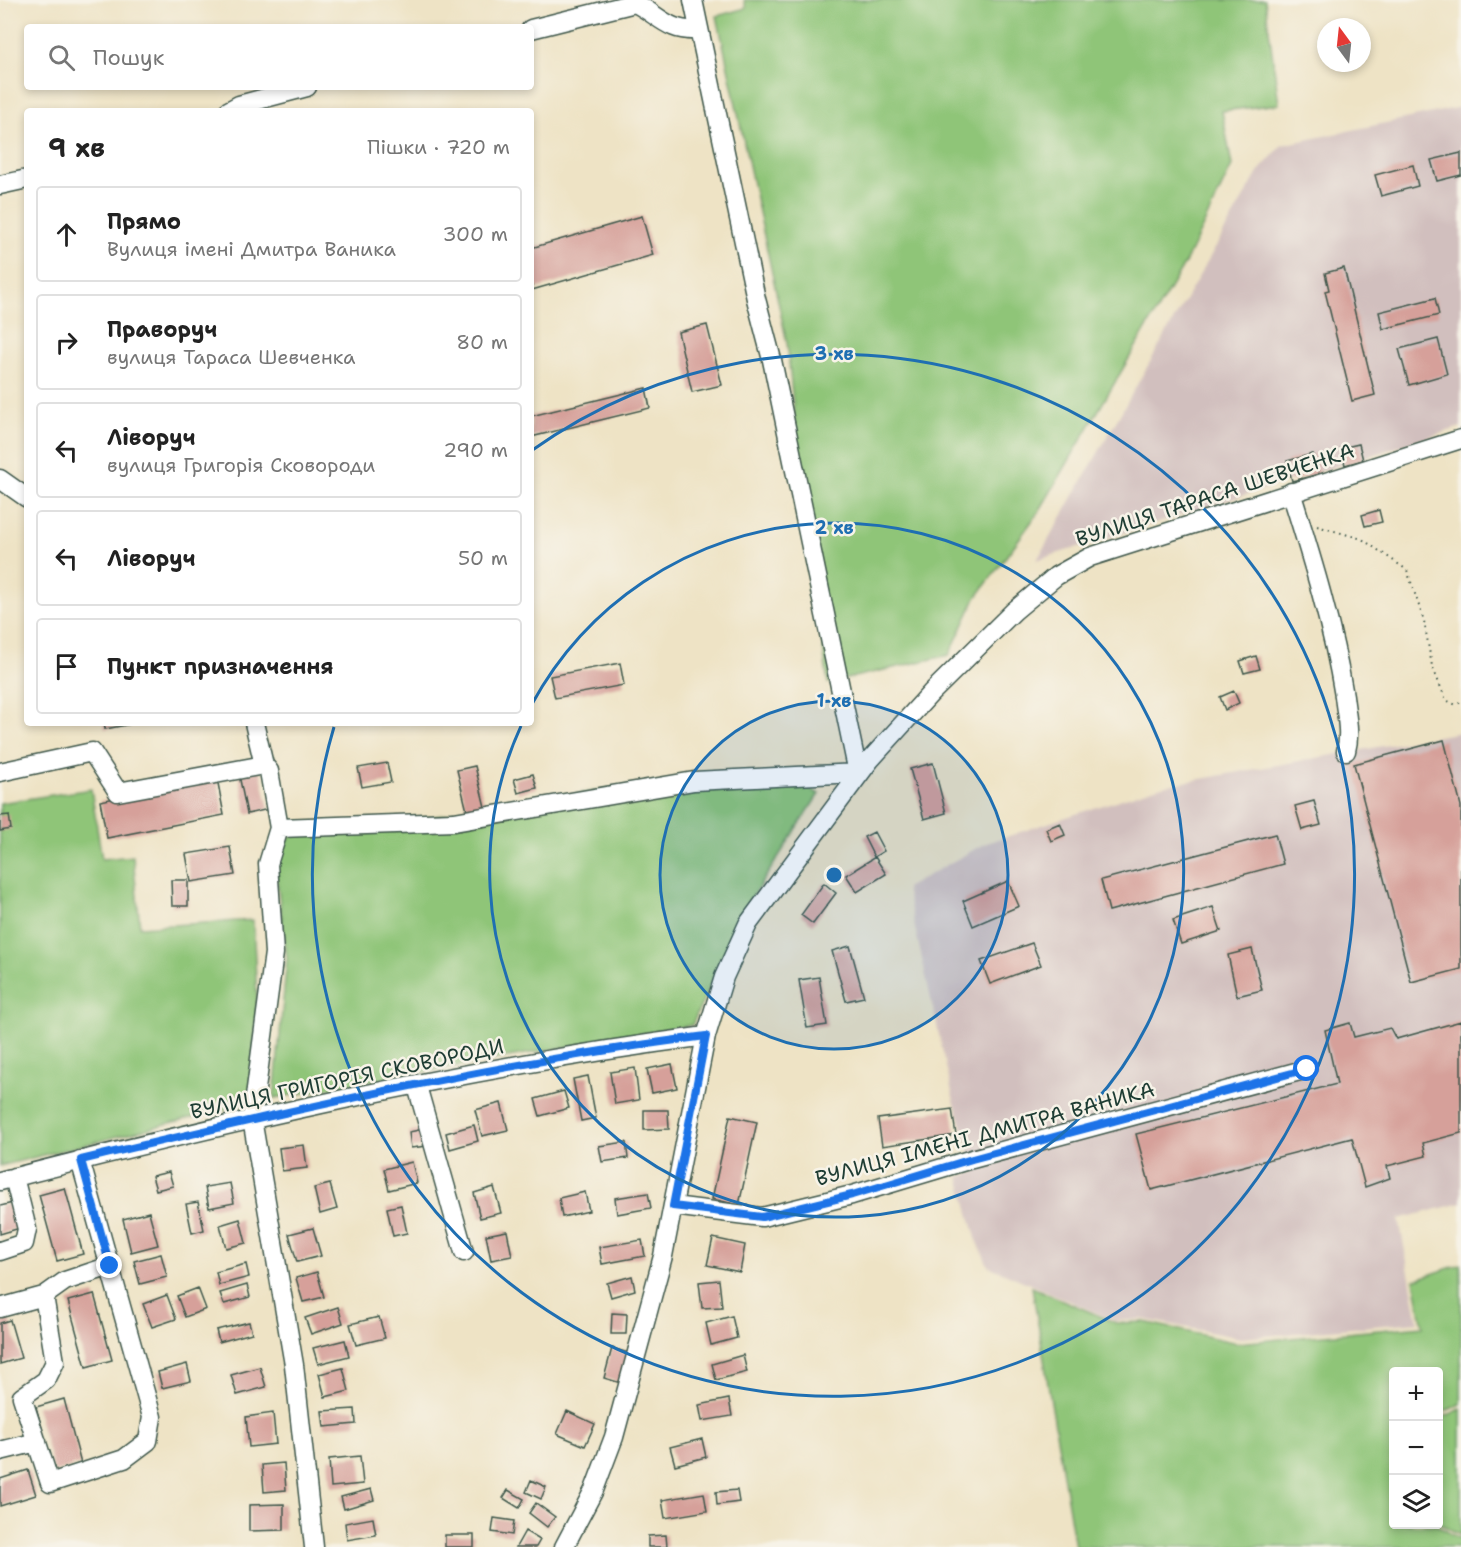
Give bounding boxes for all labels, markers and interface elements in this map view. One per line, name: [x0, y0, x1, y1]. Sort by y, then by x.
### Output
north arrow: [1317, 18, 1371, 72]
search box: [24, 24, 534, 90]
icon: search: [45, 41, 78, 74]
text: Пошук: [93, 43, 164, 72]
text: 9 хв: [48, 130, 105, 165]
text: Пішки · 720 m: [367, 134, 510, 160]
text: Прямо: [107, 207, 181, 236]
icon: ahead: [50, 218, 83, 251]
text: 300 m: [442, 221, 508, 247]
text: Вулиця імені Дмитра Ваника: [107, 236, 396, 262]
text: Праворуч: [107, 315, 217, 344]
icon: right: [50, 326, 83, 359]
text: 80 m: [456, 329, 508, 355]
text: 3 хв: [814, 342, 854, 366]
text: вулиця Тараса Шевченка: [107, 344, 355, 370]
text: Ліворуч: [107, 423, 195, 452]
icon: left: [50, 434, 83, 467]
text: 290 m: [443, 437, 508, 463]
street label: ВУЛИЦЯ ТАРАСА ШЕВЧЕНКА: [1072, 437, 1358, 553]
text: вулиця Григорія Сковороди: [107, 452, 375, 478]
text: 2 хв: [814, 516, 854, 540]
icon: left: [50, 542, 83, 575]
text: Ліворуч: [107, 544, 195, 573]
text: 50 m: [458, 545, 508, 571]
icon: arrive: [50, 650, 83, 683]
text: Пункт призначення: [107, 652, 334, 681]
text: 1 хв: [817, 689, 851, 713]
centre of rings: [824, 865, 844, 885]
street label: ВУЛИЦЯ ГРИГОРІЯ СКОВОРОДИ: [188, 1032, 506, 1126]
route start: [1293, 1055, 1319, 1081]
street label: ВУЛИЦЯ ІМЕНІ ДМИТРА ВАНИКА: [812, 1075, 1158, 1193]
route end: [96, 1252, 122, 1278]
map controls: [1389, 1367, 1443, 1529]
button: +: [1389, 1367, 1443, 1421]
button: −: [1389, 1421, 1443, 1475]
button: layers: [1389, 1475, 1443, 1529]

